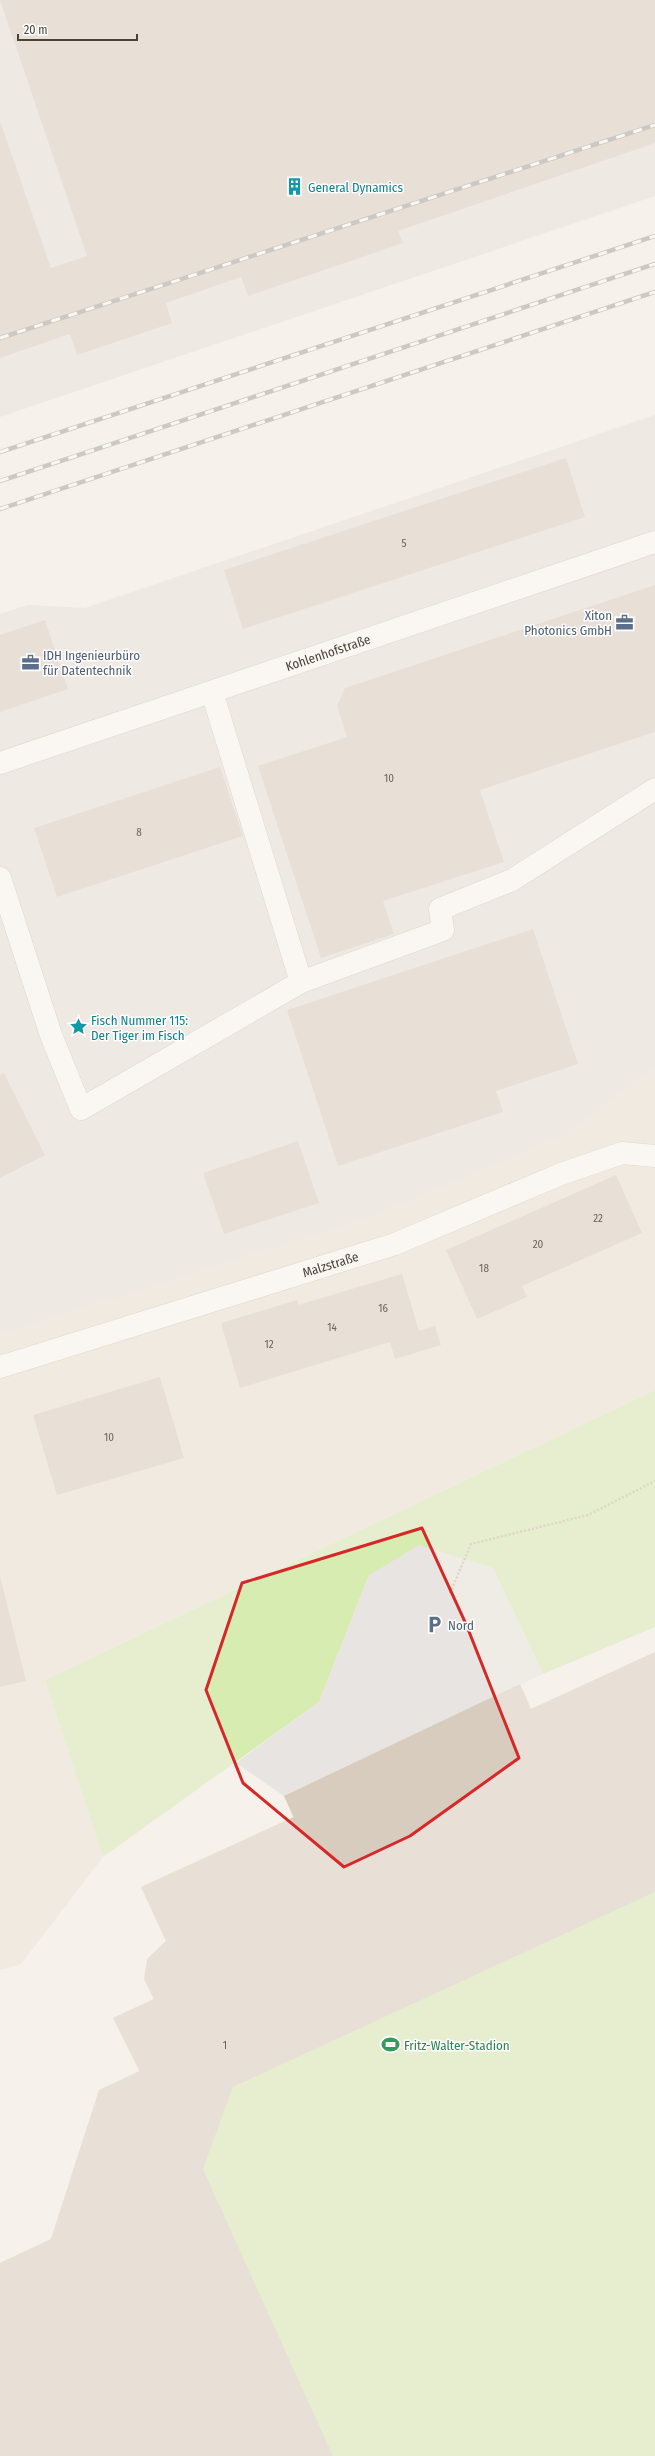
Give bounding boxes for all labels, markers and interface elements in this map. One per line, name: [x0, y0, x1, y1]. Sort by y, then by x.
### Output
scale bar: [18, 16, 137, 42]
text: 20 m: [24, 23, 48, 37]
building icon: General Dynamics: [285, 177, 305, 197]
place label: General Dynamics: [308, 180, 403, 195]
house number: 5: [401, 537, 407, 550]
place label: Xiton Photonics GmbH: [524, 608, 612, 638]
office icon: Xiton Photonics GmbH: [615, 612, 635, 632]
street label: Kohlenhofstraße: [284, 632, 372, 674]
place label: IDH Ingenieurbüro für Datentechnik: [43, 648, 140, 678]
office icon: IDH Ingenieurbüro für Datentechnik: [20, 652, 40, 672]
house number: 10: [384, 772, 394, 785]
house number: 8: [136, 826, 142, 839]
place label: Fisch Nummer 115: Der Tiger im Fisch: [91, 1013, 188, 1043]
place icon: Fisch Nummer 115: Der Tiger im Fisch: [68, 1017, 88, 1037]
house number: 22: [593, 1212, 603, 1225]
house number: 20: [533, 1238, 544, 1251]
street label: Malzstraße: [301, 1249, 360, 1280]
house number: 18: [479, 1262, 489, 1275]
house number: 16: [378, 1302, 388, 1315]
house number: 14: [327, 1321, 337, 1334]
house number: 12: [264, 1338, 274, 1351]
house number: 10: [104, 1431, 114, 1444]
parking icon: Nord: [425, 1615, 445, 1635]
place label: Nord: [448, 1618, 474, 1633]
sports icon: Fritz-Walter-Stadion: [381, 2035, 401, 2055]
place label: Fritz-Walter-Stadion: [404, 2038, 510, 2053]
house number: 1: [223, 2039, 227, 2052]

